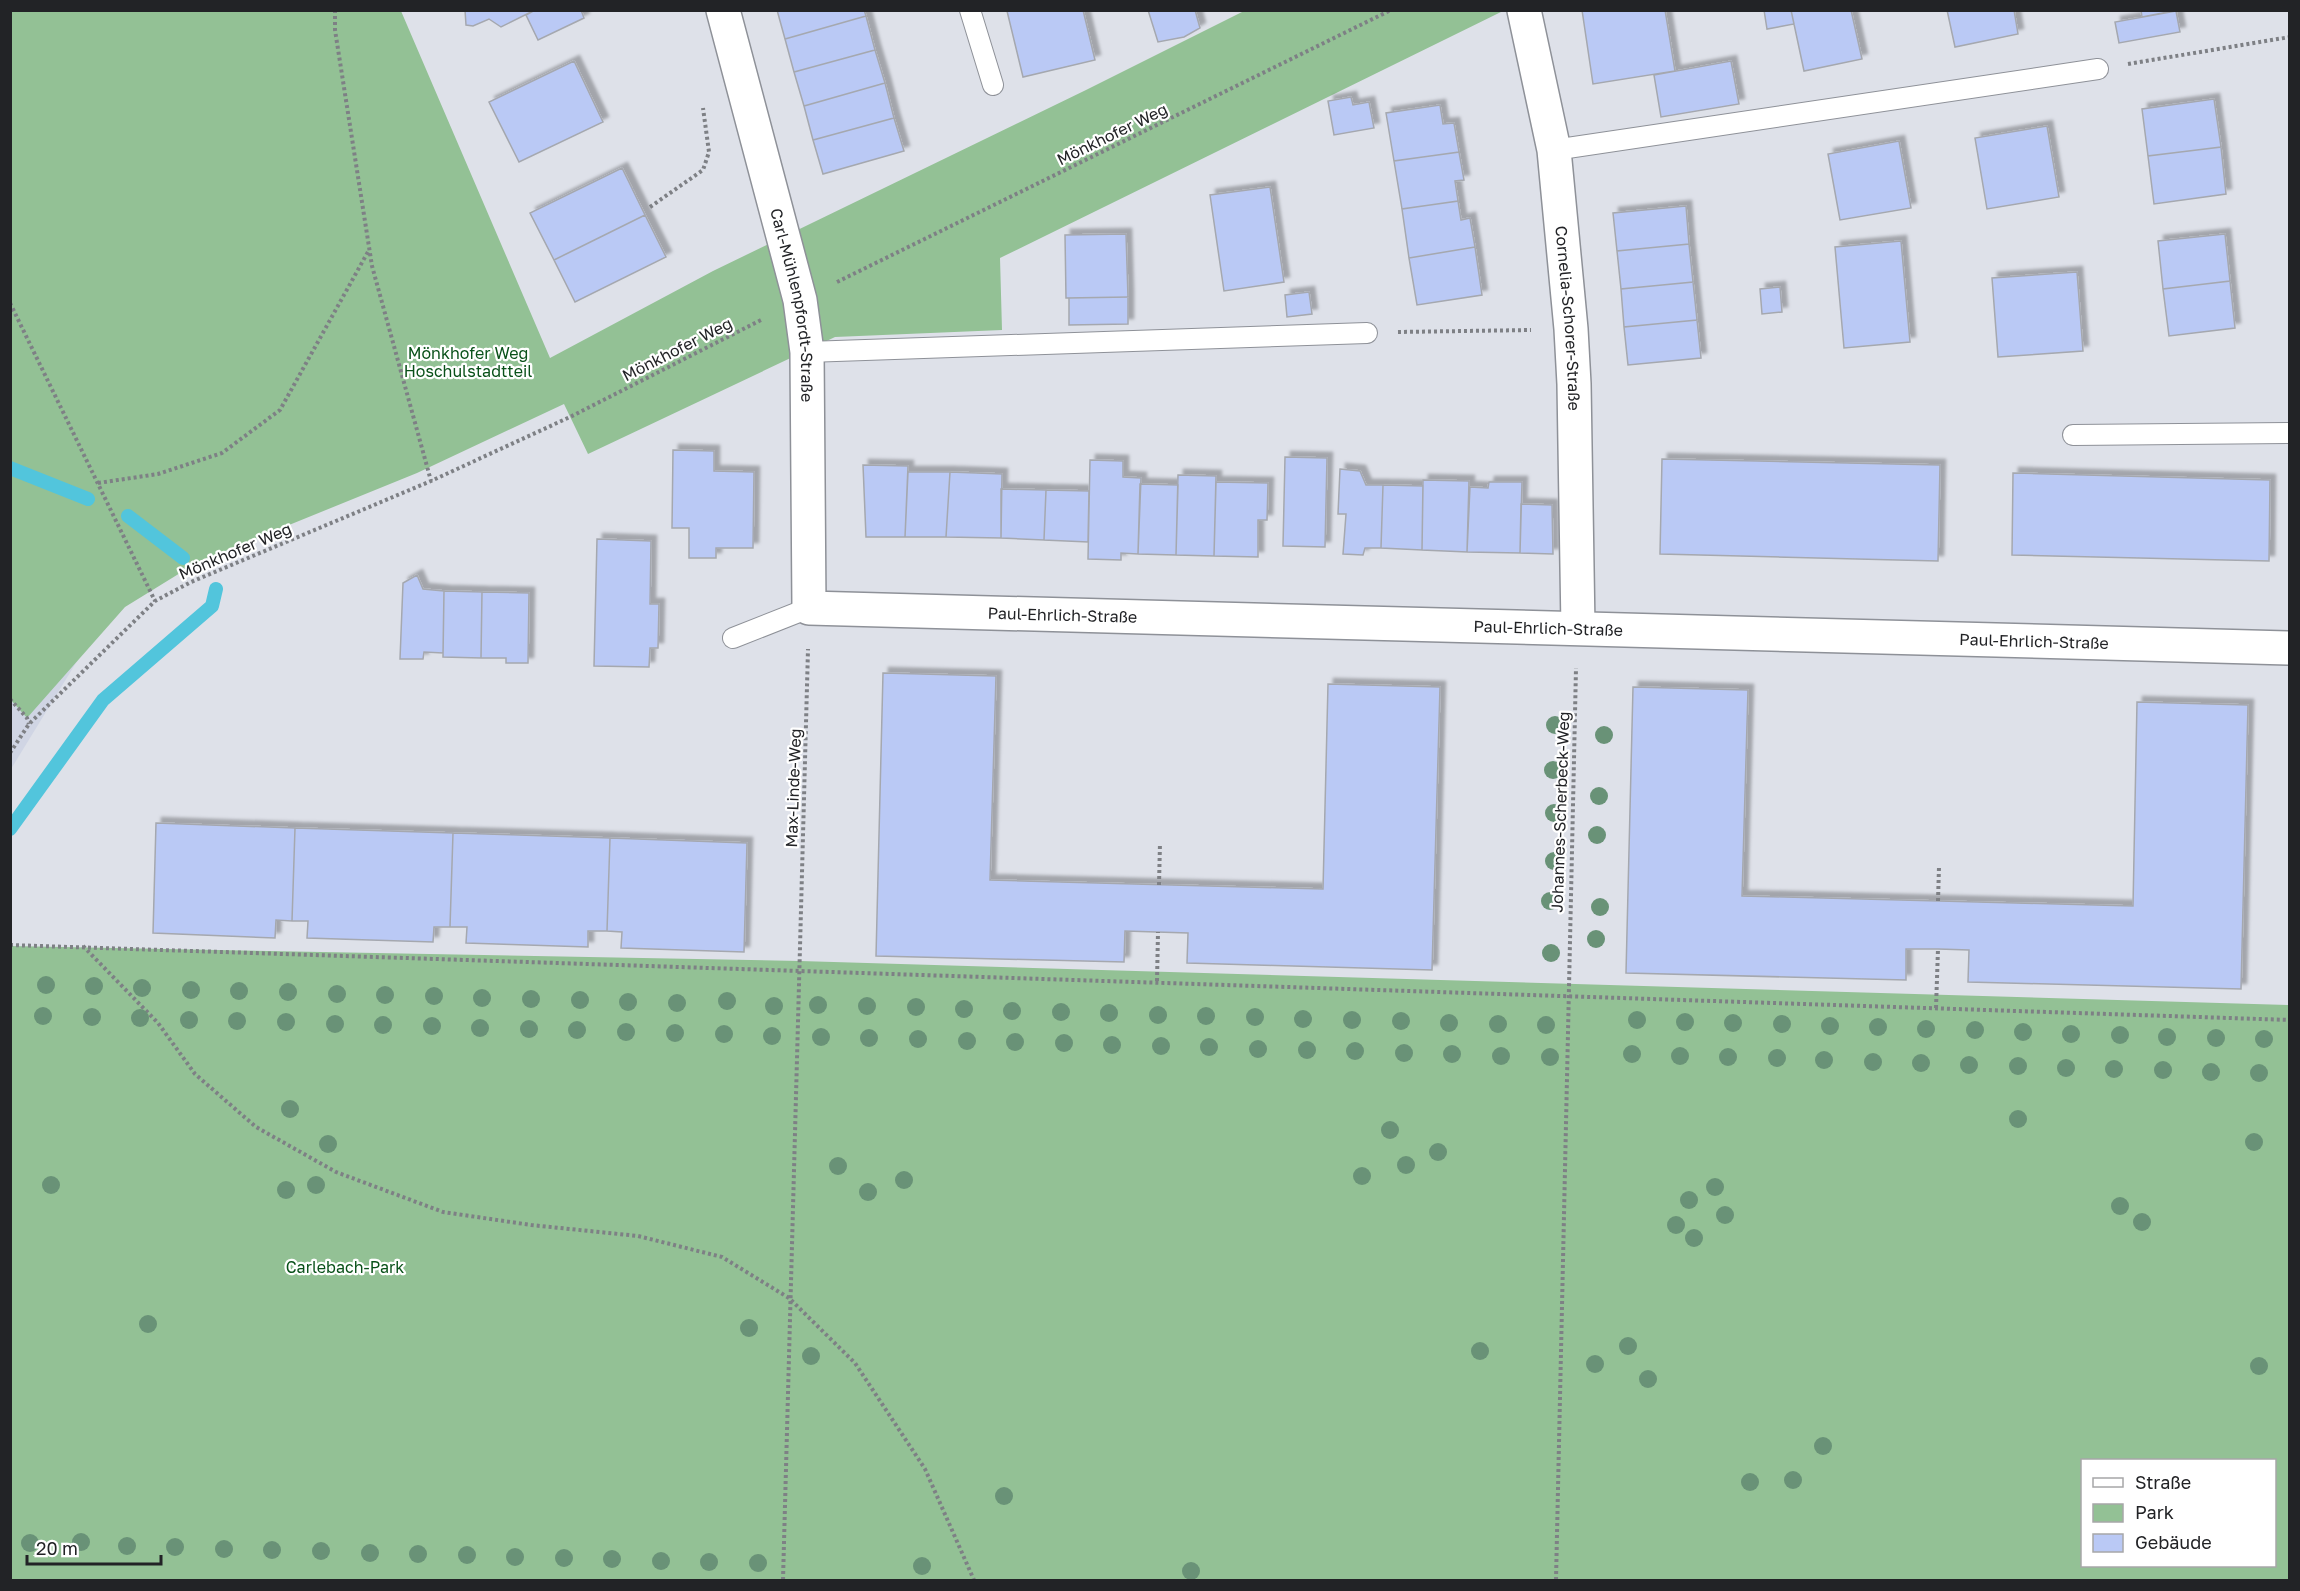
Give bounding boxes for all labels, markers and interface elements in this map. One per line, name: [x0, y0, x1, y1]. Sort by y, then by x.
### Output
street label: Mönkhofer Weg: [1053, 99, 1171, 169]
street label: Carl-Mühlenpfordt-Straße: [766, 206, 817, 402]
street label: Cornelia-Schorer-Straße: [1551, 225, 1584, 411]
street label: Mönkhofer Weg: [619, 313, 735, 385]
park label: Mönkhofer Weg Hoschulstadtteil: [404, 343, 532, 381]
street label: Mönkhofer Weg: [176, 518, 294, 584]
street label: Paul-Ehrlich-Straße: [987, 603, 1137, 627]
street label: Paul-Ehrlich-Straße: [1473, 616, 1623, 640]
street label: Paul-Ehrlich-Straße: [1959, 629, 2109, 653]
street label: Johannes-Scherbeck-Weg: [1546, 711, 1574, 913]
street label: Max-Linde-Weg: [781, 728, 805, 848]
park label: Carlebach-Park: [286, 1257, 404, 1277]
legend: [2081, 1459, 2276, 1567]
text: Straße: [2135, 1471, 2191, 1493]
text: Park: [2135, 1501, 2174, 1523]
scale bar: [27, 1528, 160, 1566]
text: Gebäude: [2135, 1531, 2212, 1553]
text: 20 m: [36, 1537, 78, 1559]

